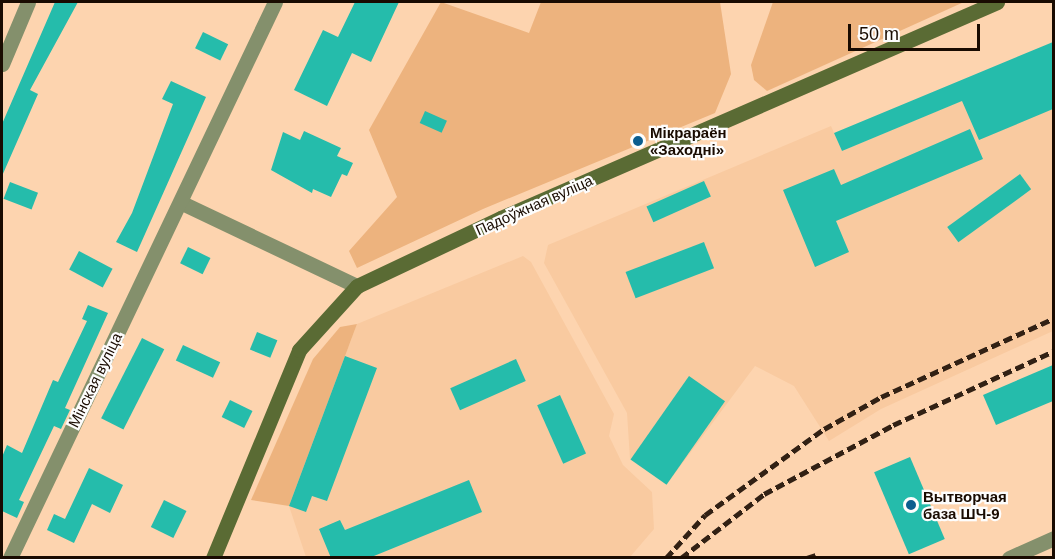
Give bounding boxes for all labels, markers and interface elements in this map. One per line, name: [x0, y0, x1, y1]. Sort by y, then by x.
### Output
scale bar: [851, 12, 983, 50]
text: 50 m: [859, 24, 899, 44]
place label: Мікрараён «Заходні»: [650, 123, 727, 158]
marker: Мікрараён «Заходні»: [631, 134, 645, 148]
street label: Падоўжная вуліца: [473, 171, 595, 239]
street label: Мінская вуліца: [64, 330, 126, 430]
place label: Вытворчая база ШЧ-9: [923, 487, 1007, 522]
marker: Вытворчая база ШЧ-9: [904, 498, 918, 512]

